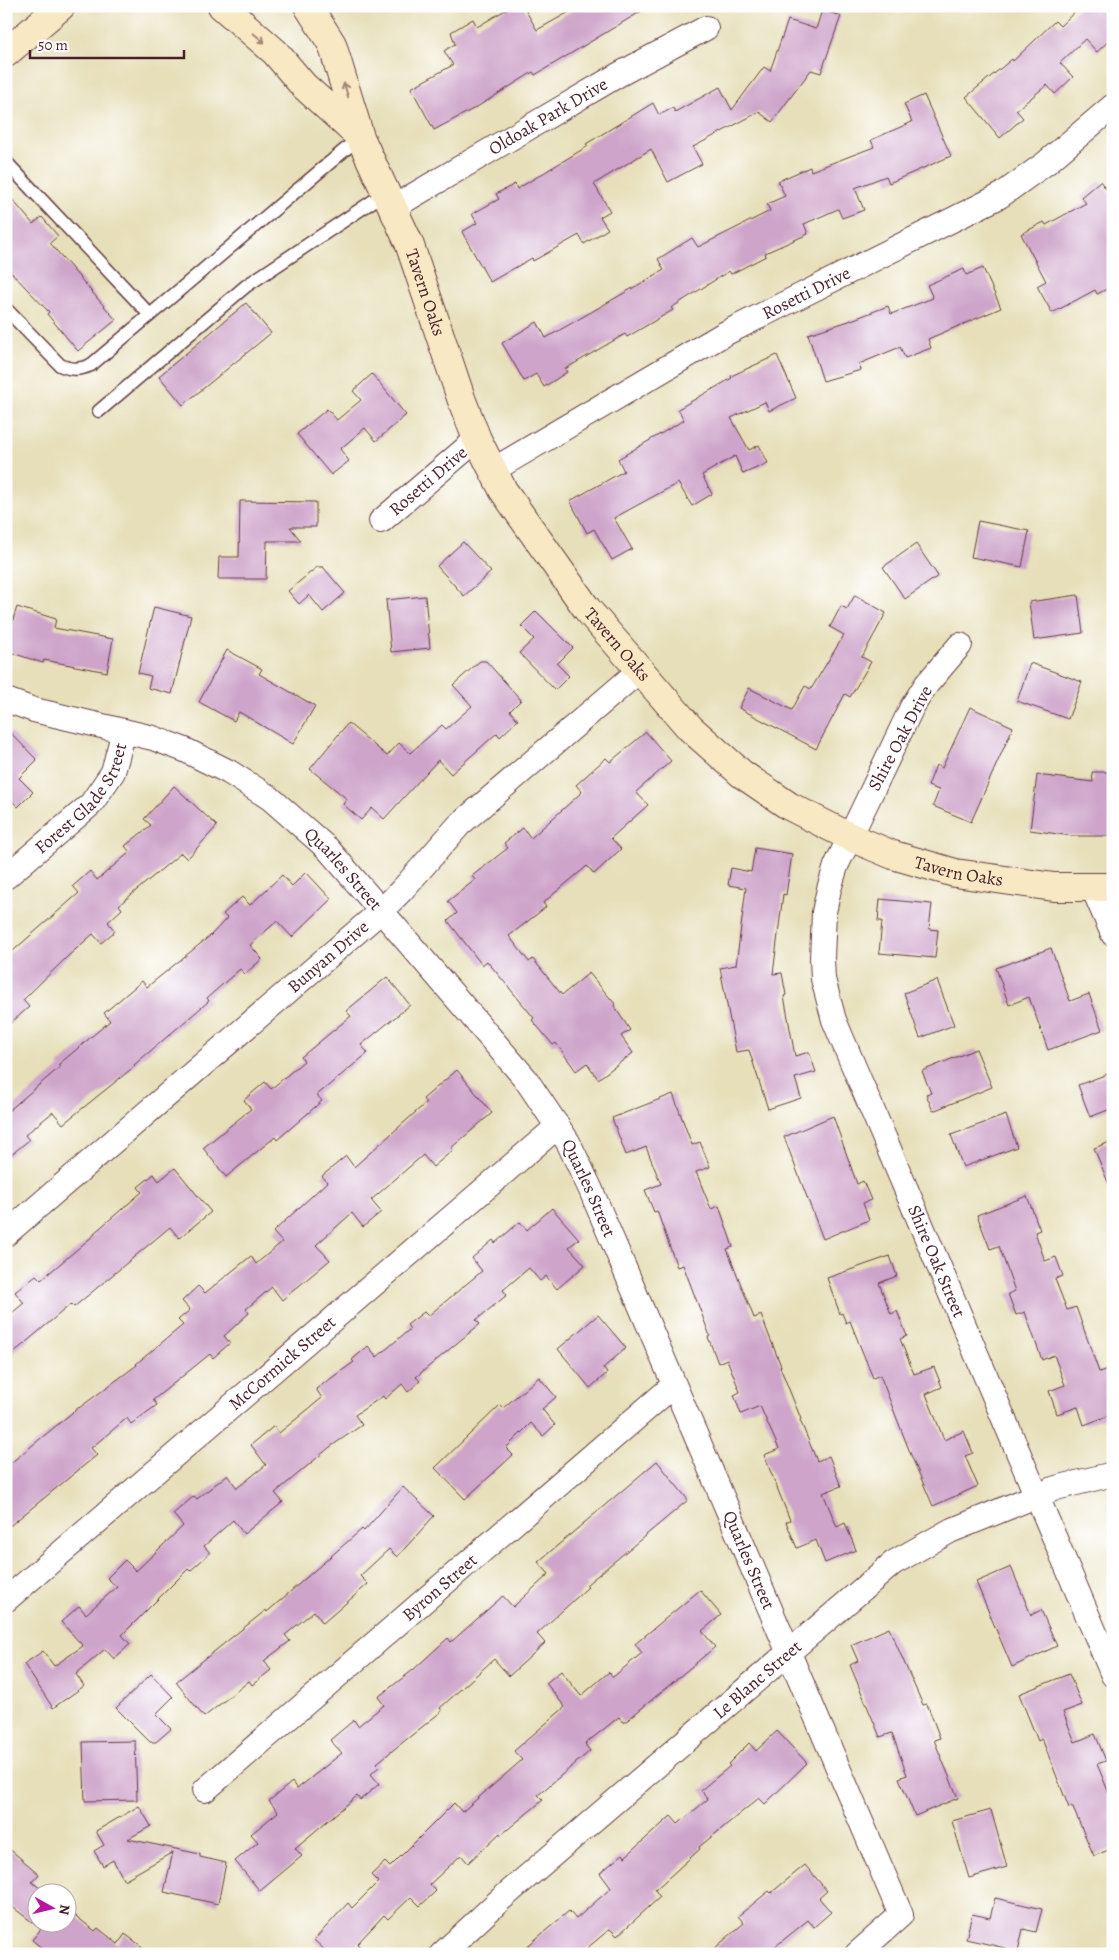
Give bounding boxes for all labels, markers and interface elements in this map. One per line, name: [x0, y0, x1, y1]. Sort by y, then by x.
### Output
scale bar: [30, 28, 184, 60]
one-way arrow: [252, 33, 265, 44]
text: 50 m: [38, 35, 68, 55]
street label: Oldoak Park Drive: [484, 72, 612, 161]
one-way arrow: [341, 83, 350, 99]
street label: Tavern Oaks: [400, 246, 451, 339]
street label: Rosetti Drive: [758, 261, 854, 325]
street label: Rosetti Drive: [384, 441, 472, 521]
street label: Tavern Oaks: [579, 602, 656, 686]
street label: Shire Oak Drive: [862, 681, 938, 795]
street label: Forest Glade Street: [30, 740, 132, 859]
street label: Quarles Street: [299, 822, 388, 916]
street label: Tavern Oaks: [912, 850, 1005, 892]
street label: Bunyan Drive: [282, 915, 374, 998]
street label: Quarles Street: [556, 1135, 622, 1241]
street label: Shire Oak Street: [902, 1201, 971, 1321]
street label: McCormick Street: [224, 1310, 341, 1416]
street label: Quarles Street: [717, 1507, 781, 1613]
street label: Byron Street: [397, 1548, 482, 1627]
street label: Le Blanc Street: [708, 1635, 807, 1724]
north arrow: [28, 1882, 78, 1932]
text: N: [54, 1903, 74, 1916]

